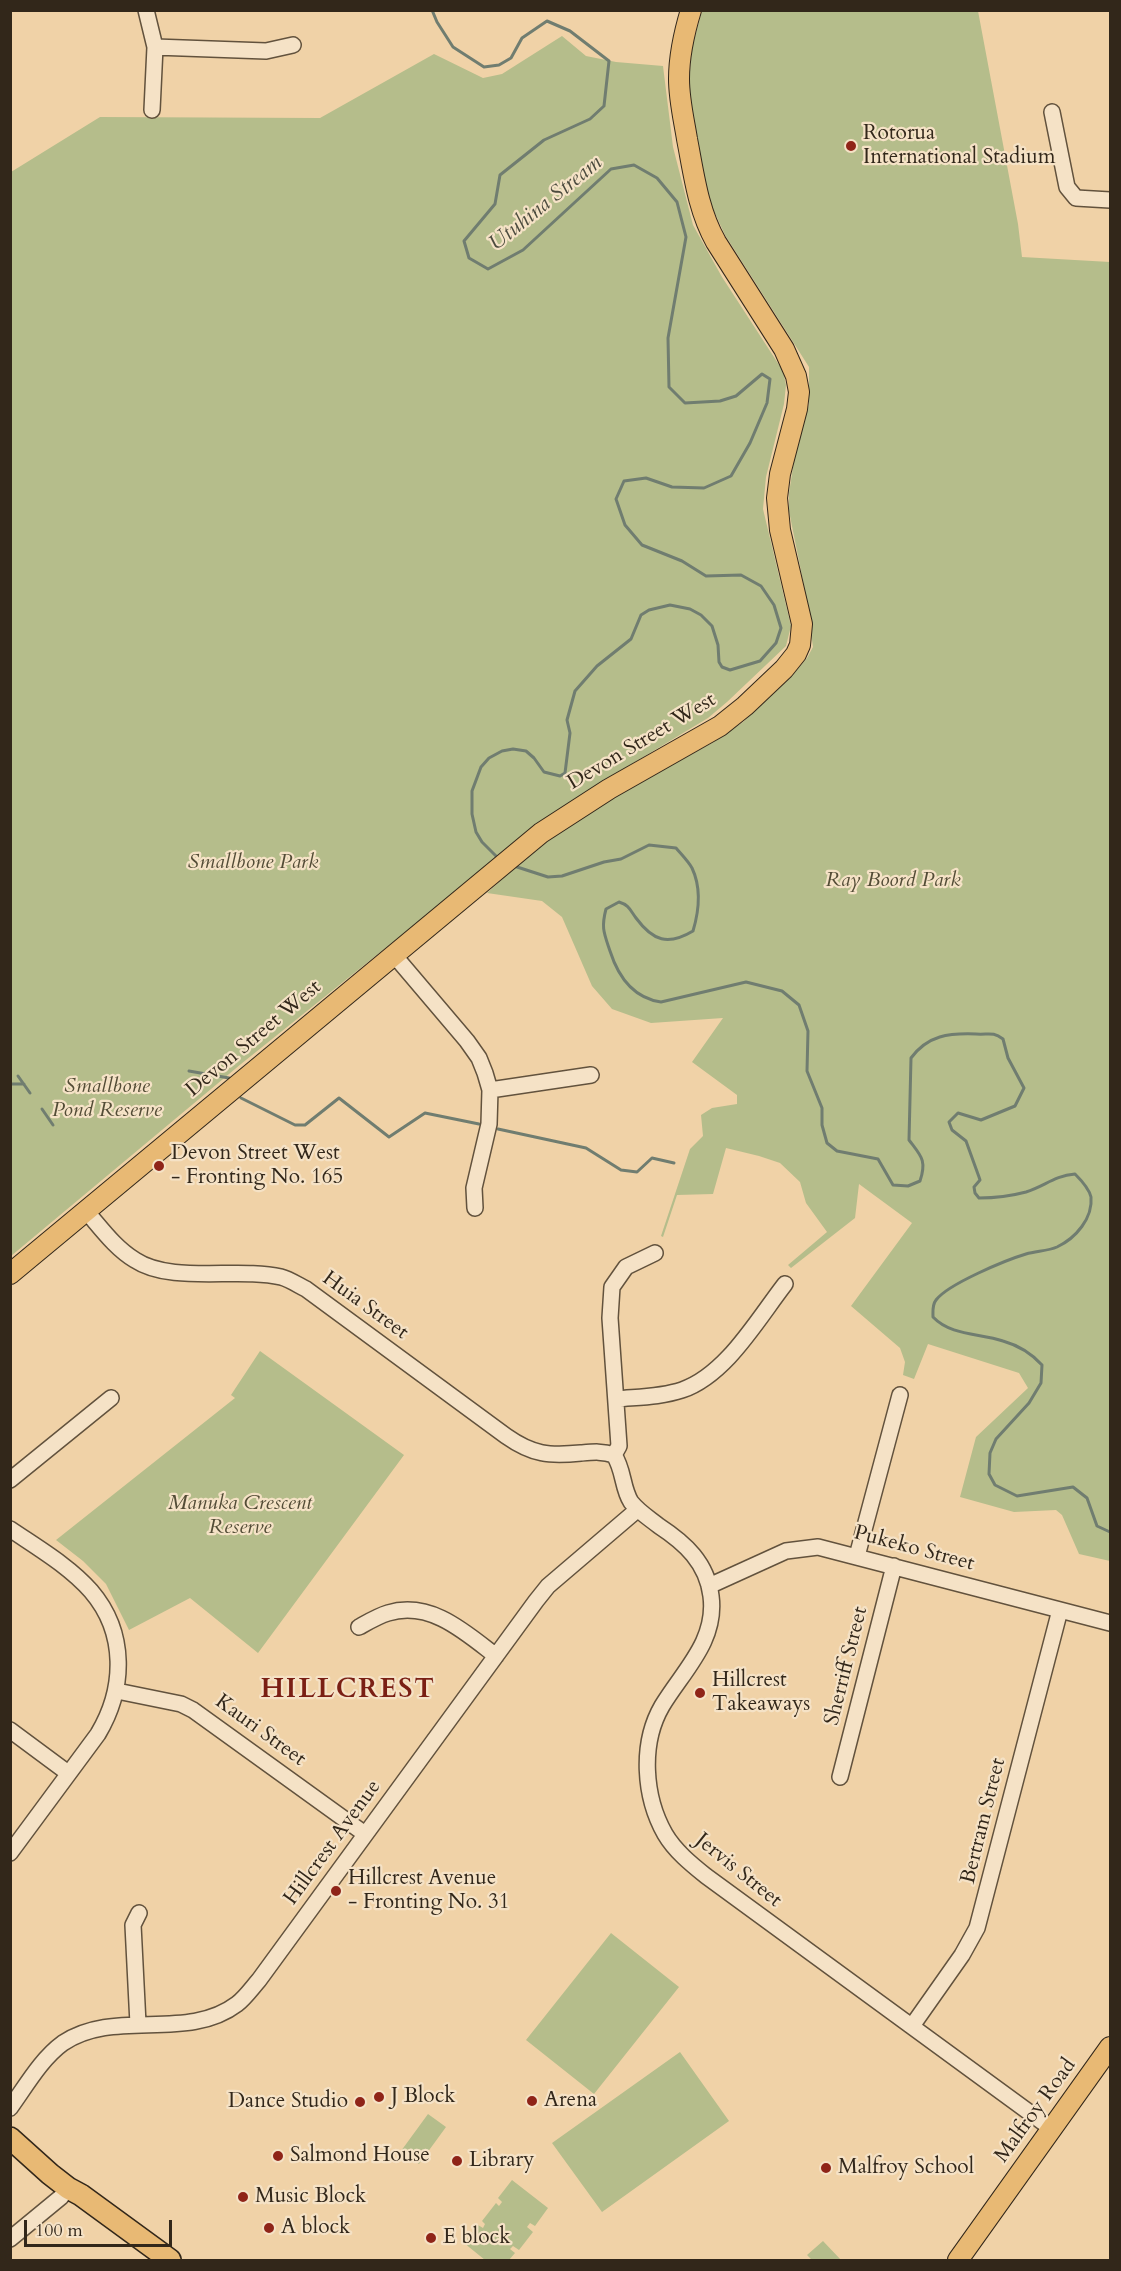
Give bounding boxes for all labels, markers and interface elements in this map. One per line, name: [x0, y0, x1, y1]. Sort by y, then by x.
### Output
place label: Rotorua International Stadium: [863, 121, 1055, 171]
marker: Rotorua International Stadium: [844, 139, 858, 153]
water label: Utuhina Stream: [484, 150, 608, 258]
street label: Devon Street West: [563, 688, 721, 796]
park label: Smallbone Park: [188, 850, 318, 876]
park label: Ray Boord Park: [825, 868, 961, 894]
street label: Devon Street West: [181, 975, 327, 1103]
park label: Smallbone Pond Reserve: [52, 1074, 162, 1124]
place label: Devon Street West - Fronting No. 165: [171, 1141, 343, 1191]
marker: Devon Street West - Fronting No. 165: [152, 1159, 166, 1173]
street label: Huia Street: [317, 1266, 413, 1346]
park label: Manuka Crescent Reserve: [168, 1491, 312, 1541]
street label: Pukeko Street: [851, 1521, 977, 1577]
street label: Sherriff Street: [820, 1604, 874, 1728]
place label: Hillcrest Takeaways: [712, 1668, 810, 1718]
district label: HILLCREST: [261, 1675, 435, 1707]
marker: Hillcrest Takeaways: [693, 1686, 707, 1700]
street label: Kauri Street: [210, 1690, 310, 1772]
street label: Bertram Street: [956, 1755, 1012, 1887]
street label: Hillcrest Avenue: [279, 1776, 387, 1910]
street label: Jervis Street: [690, 1828, 786, 1914]
place label: Hillcrest Avenue - Fronting No. 31: [348, 1866, 510, 1916]
marker: Hillcrest Avenue - Fronting No. 31: [329, 1884, 343, 1898]
street label: Malfroy Road: [990, 2054, 1082, 2168]
place label: J Block: [391, 2084, 456, 2110]
place label: Arena: [544, 2088, 597, 2114]
place label: Dance Studio: [228, 2089, 348, 2115]
marker: J Block: [372, 2090, 386, 2104]
marker: Arena: [525, 2094, 539, 2108]
marker: Dance Studio: [353, 2095, 367, 2109]
place label: Salmond House: [290, 2143, 430, 2169]
place label: Library: [469, 2148, 534, 2174]
marker: Salmond House: [271, 2149, 285, 2163]
marker: Library: [450, 2154, 464, 2168]
place label: Malfroy School: [838, 2155, 974, 2181]
marker: Malfroy School: [819, 2161, 833, 2175]
place label: Music Block: [255, 2184, 366, 2210]
marker: Music Block: [236, 2190, 250, 2204]
scale bar: [27, 2208, 176, 2246]
place label: A block: [281, 2215, 350, 2241]
text: 100 m: [35, 2218, 83, 2243]
marker: A block: [262, 2221, 276, 2235]
place label: E block: [443, 2225, 510, 2251]
marker: E block: [424, 2231, 438, 2245]

